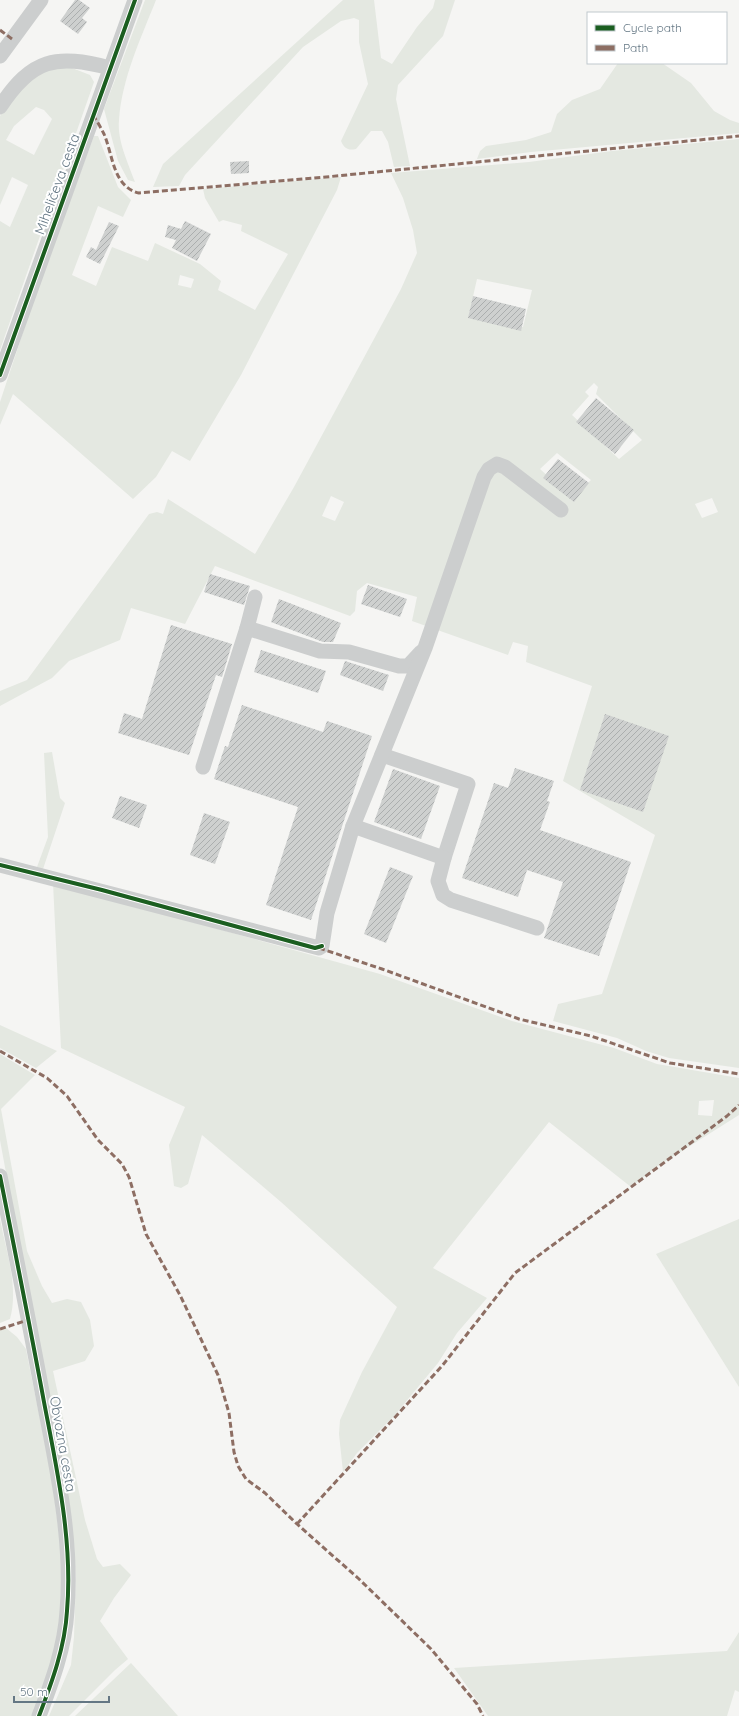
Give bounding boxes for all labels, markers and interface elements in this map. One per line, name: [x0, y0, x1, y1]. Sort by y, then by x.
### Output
legend: [587, 12, 727, 64]
text: Cycle path: [623, 20, 682, 35]
text: Path: [623, 40, 648, 55]
street label: Miheličeva cesta: [30, 131, 84, 237]
street label: Obvozna cesta: [46, 1395, 80, 1493]
scale bar: [14, 1678, 109, 1704]
text: 50 m: [20, 1684, 48, 1699]

